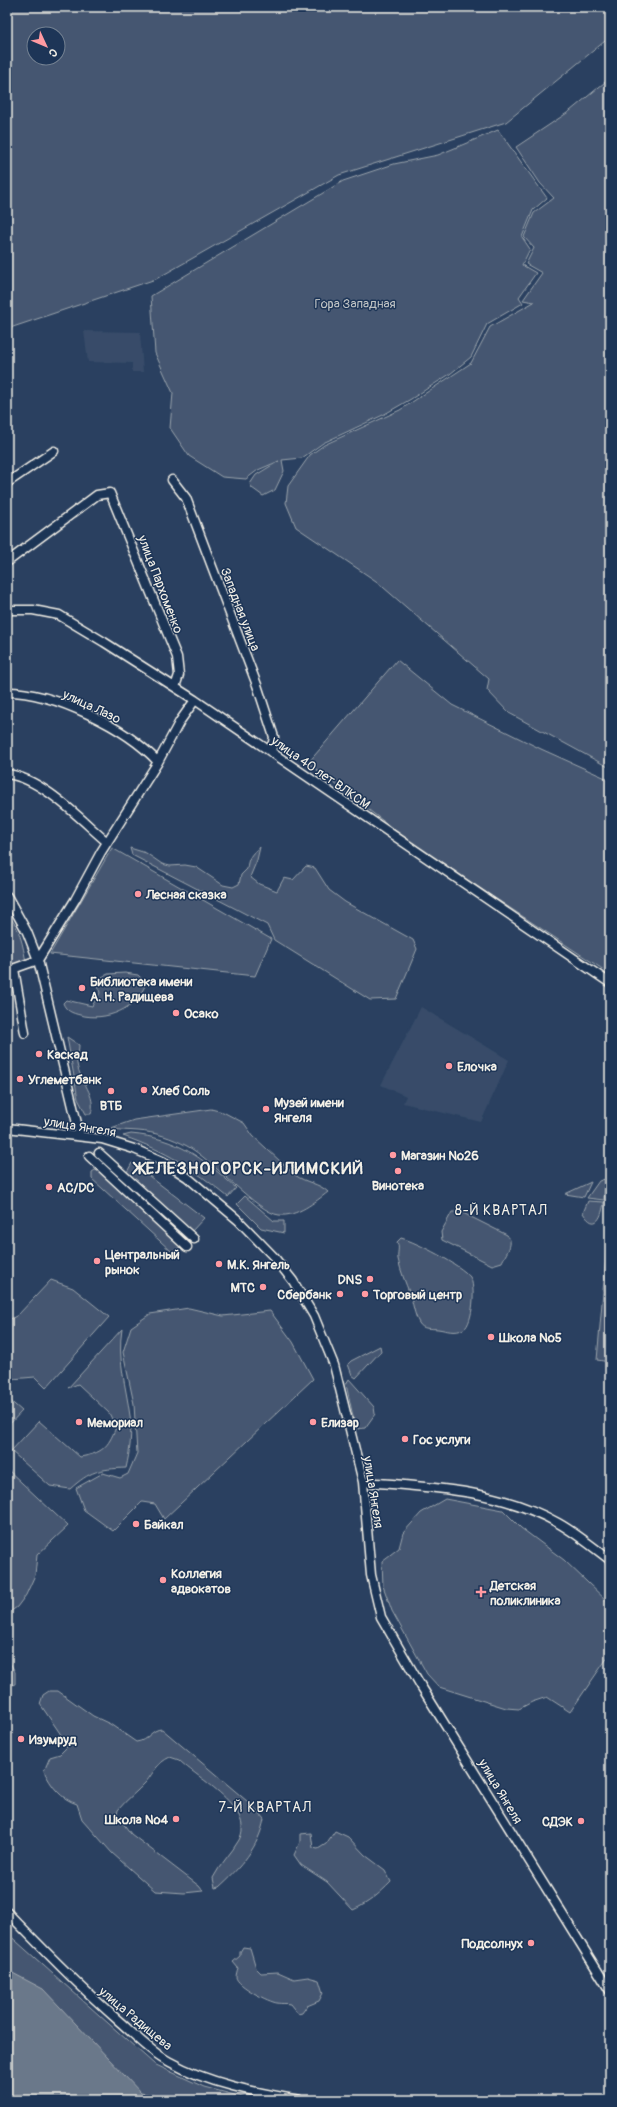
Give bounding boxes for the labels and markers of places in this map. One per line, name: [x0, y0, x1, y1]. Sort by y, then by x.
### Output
place label: Лесная сказка: [145, 887, 227, 903]
marker: Лесная сказка: [133, 889, 143, 899]
place label: Библиотека имени А. Н. Радищева: [90, 974, 192, 1005]
marker: Библиотека имени А. Н. Радищева: [77, 983, 87, 993]
place label: Осако: [184, 1006, 219, 1022]
marker: Осако: [171, 1008, 181, 1018]
place label: Каскад: [47, 1047, 88, 1063]
marker: Каскад: [34, 1049, 44, 1059]
place label: Елочка: [457, 1059, 497, 1075]
marker: Елочка: [444, 1061, 454, 1071]
place label: Углеметбанк: [28, 1072, 102, 1088]
marker: Углеметбанк: [15, 1074, 25, 1084]
place label: Хлеб Соль: [152, 1083, 210, 1099]
marker: Хлеб Соль: [139, 1085, 149, 1095]
marker: ВТБ: [106, 1086, 116, 1096]
place label: Музей имени Янгеля: [274, 1095, 344, 1126]
place label: ВТБ: [100, 1098, 122, 1114]
marker: Музей имени Янгеля: [261, 1104, 271, 1114]
place label: Магазин №26: [401, 1148, 479, 1164]
marker: Магазин №26: [388, 1150, 398, 1160]
marker: Винотека: [393, 1166, 403, 1176]
place label: Винотека: [372, 1178, 424, 1194]
place label: AC/DC: [57, 1180, 94, 1196]
marker: AC/DC: [44, 1182, 54, 1192]
place label: Центральный рынок: [105, 1247, 180, 1278]
marker: Центральный рынок: [92, 1256, 102, 1266]
place label: М.К. Янгель: [227, 1257, 290, 1273]
marker: М.К. Янгель: [214, 1259, 224, 1269]
place label: DNS: [337, 1272, 362, 1288]
marker: DNS: [365, 1274, 375, 1284]
place label: МТС: [230, 1280, 255, 1296]
marker: МТС: [258, 1282, 268, 1292]
place label: Сбербанк: [277, 1287, 332, 1303]
place label: Торговый центр: [372, 1287, 462, 1303]
marker: Сбербанк: [335, 1289, 345, 1299]
marker: Торговый центр: [360, 1289, 370, 1299]
place label: Школа №5: [498, 1330, 562, 1346]
marker: Школа №5: [486, 1332, 496, 1342]
place label: Мемориал: [87, 1415, 143, 1431]
place label: Елизар: [321, 1415, 359, 1431]
marker: Мемориал: [74, 1417, 84, 1427]
marker: Елизар: [308, 1417, 318, 1427]
place label: Гос услуги: [413, 1432, 471, 1448]
marker: Гос услуги: [400, 1434, 410, 1444]
place label: Байкал: [144, 1517, 184, 1533]
marker: Байкал: [131, 1519, 141, 1529]
place label: Коллегия адвокатов: [171, 1566, 231, 1597]
marker: Коллегия адвокатов: [158, 1575, 168, 1585]
place label: Детская поликлиника: [489, 1578, 561, 1609]
marker: Детская поликлиника: [475, 1586, 487, 1598]
place label: Изумруд: [29, 1732, 77, 1748]
marker: Изумруд: [16, 1734, 26, 1744]
place label: Школа №4: [104, 1812, 168, 1828]
marker: Школа №4: [171, 1814, 181, 1824]
place label: СДЭК: [542, 1814, 574, 1830]
marker: СДЭК: [576, 1816, 586, 1826]
place label: Подсолнух: [461, 1936, 523, 1952]
marker: Подсолнух: [526, 1938, 536, 1948]

